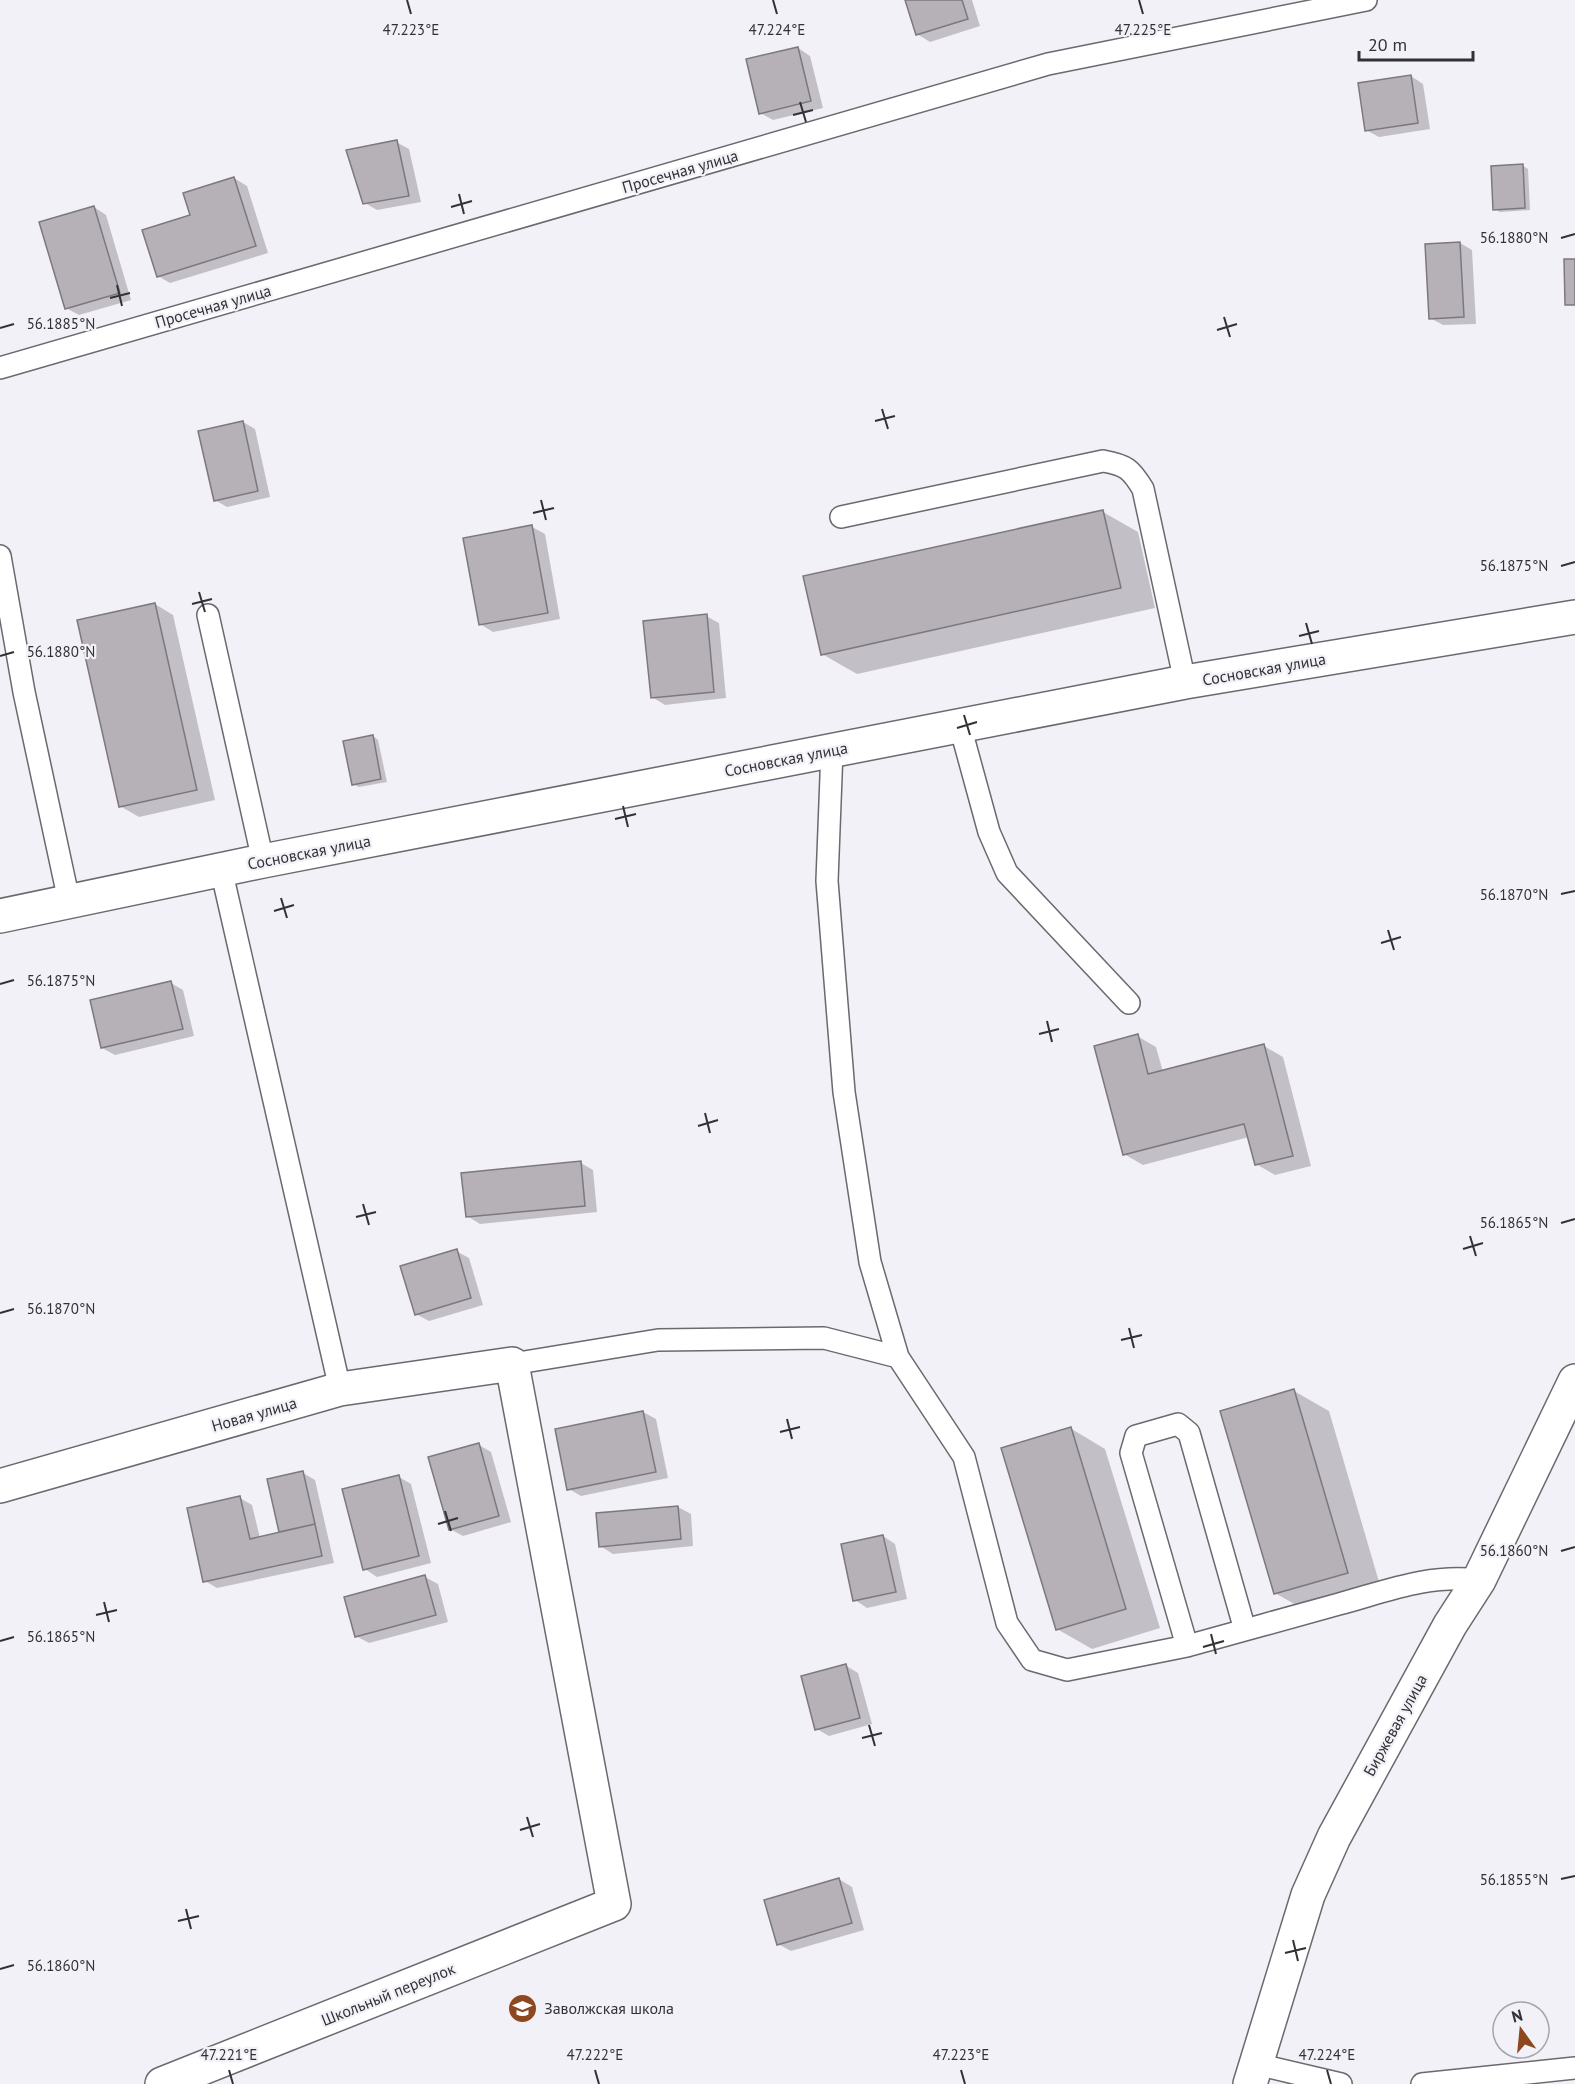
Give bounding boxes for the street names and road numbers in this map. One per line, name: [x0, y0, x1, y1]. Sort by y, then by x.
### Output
street label: Просечная улица: [620, 145, 740, 197]
street label: Просечная улица: [153, 280, 273, 332]
street label: Сосновская улица: [1201, 648, 1327, 690]
street label: Сосновская улица: [723, 737, 849, 781]
street label: Сосновская улица: [246, 830, 372, 874]
street label: Новая улица: [209, 1392, 299, 1436]
street label: Биржевая улица: [1359, 1671, 1431, 1779]
street label: Школьный переулок: [318, 1958, 458, 2030]

